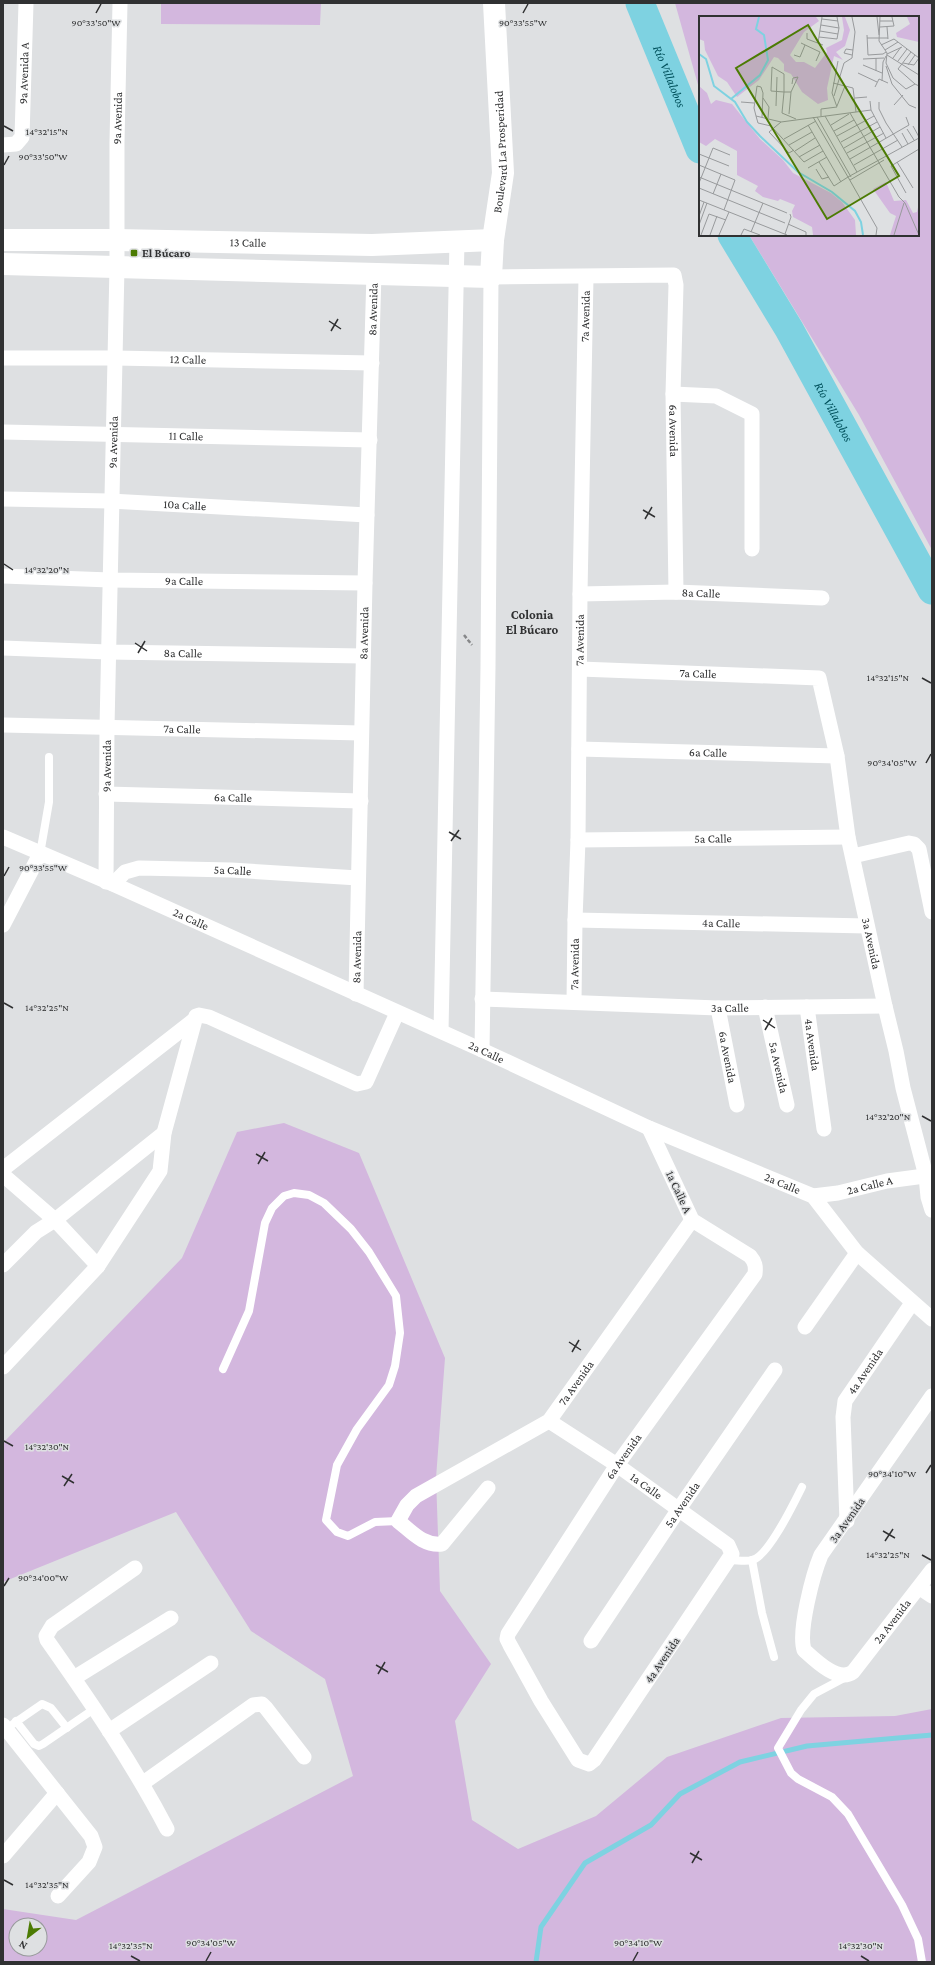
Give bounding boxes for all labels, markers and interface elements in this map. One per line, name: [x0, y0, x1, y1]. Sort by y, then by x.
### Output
inset map: [699, 16, 919, 236]
text: 90°33'50"W: [72, 17, 121, 28]
text: 90°33'55"W: [499, 17, 548, 28]
street label: 9a Avenida A: [16, 42, 32, 104]
water label: Río Villalobos: [650, 43, 689, 110]
street label: Boulevard La Prosperidad: [490, 90, 510, 214]
street label: 9a Avenida: [110, 91, 125, 145]
text: 14°32'15"N: [26, 126, 69, 137]
text: 90°33'50"W: [19, 151, 68, 162]
street label: 13 Calle: [230, 235, 266, 250]
place label: El Búcaro: [142, 246, 190, 260]
marker: El Búcaro: [129, 248, 139, 258]
street label: 8a Avenida: [365, 282, 381, 336]
street label: 7a Avenida: [578, 290, 593, 342]
street label: 12 Calle: [170, 352, 206, 367]
water label: Río Villalobos: [811, 379, 856, 444]
street label: 6a Avenida: [666, 404, 681, 458]
street label: 9a Avenida: [106, 415, 121, 469]
street label: 11 Calle: [169, 429, 203, 443]
street label: 10a Calle: [163, 497, 207, 513]
text: 14°32'20"N: [25, 564, 70, 575]
street label: 9a Calle: [165, 574, 203, 588]
street label: 8a Calle: [681, 585, 720, 601]
street label: 8a Avenida: [356, 606, 371, 660]
district label: Colonia El Búcaro: [506, 607, 558, 637]
street label: 7a Avenida: [572, 614, 587, 666]
street label: 8a Calle: [164, 646, 202, 660]
street label: 7a Calle: [679, 666, 717, 681]
text: 14°32'15"N: [867, 672, 910, 683]
street label: 7a Calle: [163, 722, 201, 736]
street label: 9a Avenida: [100, 739, 114, 792]
street label: 6a Calle: [689, 745, 727, 760]
text: 90°34'05"W: [867, 757, 917, 768]
street label: 6a Calle: [214, 790, 252, 805]
street label: 5a Calle: [694, 831, 732, 846]
text: 90°33'55"W: [19, 862, 68, 873]
street label: 5a Calle: [213, 863, 252, 878]
street label: 2a Calle: [171, 905, 211, 933]
street label: 4a Calle: [702, 916, 740, 930]
street label: 3a Avenida: [859, 916, 884, 971]
street label: 8a Avenida: [349, 930, 364, 984]
street label: 7a Avenida: [567, 938, 582, 990]
street label: 3a Calle: [711, 1001, 749, 1015]
text: 14°32'25"N: [25, 1002, 69, 1013]
street label: 4a Avenida: [802, 1018, 823, 1072]
street label: 6a Avenida: [716, 1030, 740, 1085]
street label: 2a Calle: [466, 1038, 506, 1066]
street label: 5a Avenida: [766, 1040, 791, 1095]
text: 14°32'20"N: [866, 1111, 911, 1122]
street label: 1a Calle A: [663, 1169, 695, 1216]
street label: 2a Calle: [762, 1170, 803, 1197]
street label: 2a Calle A: [845, 1173, 894, 1198]
street label: 4a Avenida: [845, 1345, 886, 1397]
street label: 7a Avenida: [555, 1358, 597, 1408]
street label: 6a Avenida: [603, 1431, 645, 1482]
text: 14°32'30"N: [25, 1441, 70, 1452]
text: 90°34'10"W: [868, 1468, 917, 1479]
street label: 1a Calle: [628, 1470, 665, 1502]
street label: 5a Avenida: [662, 1479, 703, 1530]
street label: 3a Avenida: [826, 1494, 868, 1545]
text: 14°32'25"N: [866, 1549, 910, 1560]
text: 90°34'00"W: [18, 1572, 69, 1583]
street label: 2a Avenida: [871, 1596, 914, 1646]
street label: 4a Avenida: [641, 1634, 683, 1686]
text: 14°32'35"N: [25, 1879, 69, 1890]
north arrow: [8, 1917, 48, 1957]
text: 90°34'05"W: [186, 1937, 236, 1948]
text: 90°34'10"W: [614, 1937, 663, 1948]
text: N: [16, 1938, 29, 1953]
text: 14°32'35"N: [109, 1940, 153, 1951]
text: 14°32'30"N: [839, 1940, 884, 1951]

